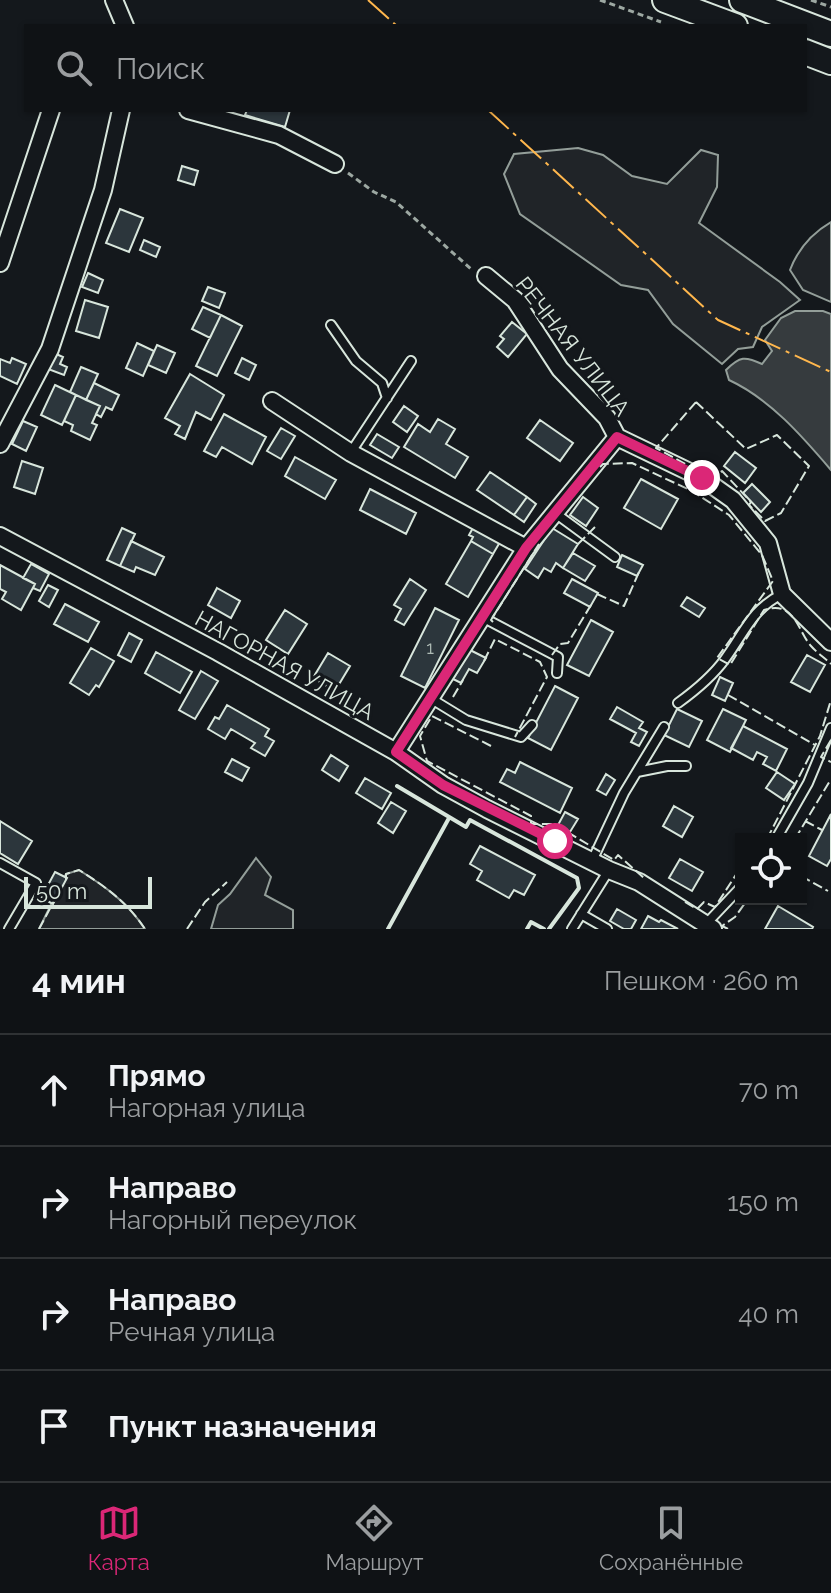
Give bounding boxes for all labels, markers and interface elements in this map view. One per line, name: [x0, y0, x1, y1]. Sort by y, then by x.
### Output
search box: [24, 24, 807, 112]
icon: search: [52, 46, 96, 90]
text: Поиск: [116, 51, 205, 86]
street label: РЕЧНАЯ УЛИЦА: [511, 271, 635, 421]
route end: [684, 460, 720, 496]
street label: НАГОРНАЯ УЛИЦА: [191, 605, 379, 725]
house number: 1: [426, 637, 434, 658]
route start: [537, 823, 573, 859]
map controls: [735, 833, 807, 905]
button: locate: [735, 833, 807, 905]
scale bar: [24, 873, 152, 909]
text: 50 m: [36, 878, 87, 904]
text: 4 мин: [32, 961, 126, 1001]
text: Пешком · 260 m: [604, 966, 799, 996]
text: Прямо: [108, 1058, 206, 1093]
icon: ahead: [32, 1068, 76, 1112]
text: 70 m: [739, 1075, 799, 1105]
text: Нагорная улица: [108, 1093, 306, 1123]
text: Направо: [108, 1170, 237, 1205]
icon: right: [32, 1180, 76, 1224]
text: 150 m: [727, 1187, 799, 1217]
text: Нагорный переулок: [108, 1205, 357, 1235]
text: Направо: [108, 1282, 237, 1317]
icon: right: [32, 1292, 76, 1336]
text: 40 m: [738, 1299, 799, 1329]
text: Речная улица: [108, 1317, 275, 1347]
icon: arrive: [32, 1404, 76, 1448]
text: Пункт назначения: [108, 1409, 377, 1444]
tab: Карта: [88, 1501, 150, 1575]
tab: Маршрут: [325, 1501, 423, 1575]
tab: Сохранённые: [599, 1501, 743, 1575]

